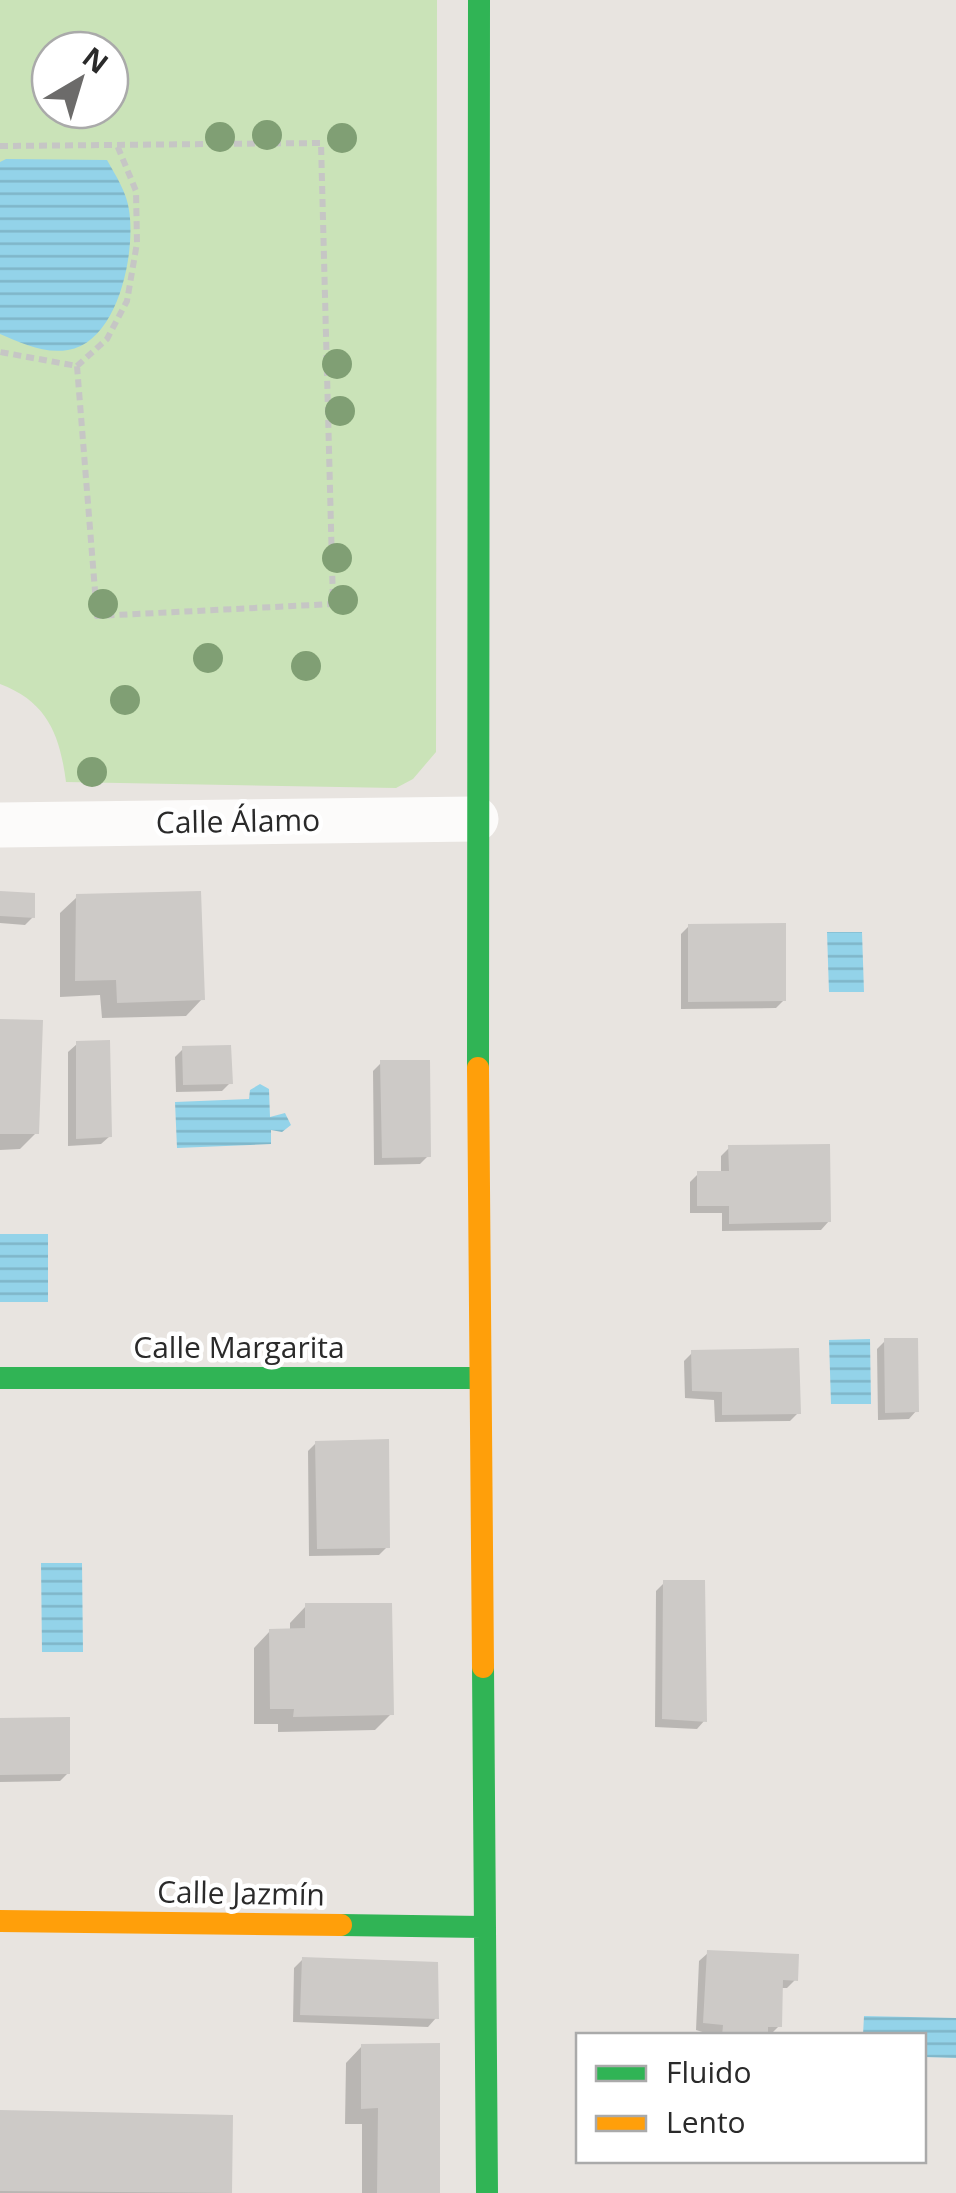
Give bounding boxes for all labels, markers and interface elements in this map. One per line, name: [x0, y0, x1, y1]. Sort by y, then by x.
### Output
north arrow: [30, 30, 130, 130]
text: N: [75, 38, 117, 81]
street label: Calle Álamo: [155, 799, 321, 842]
street label: Calle Margarita: [133, 1326, 345, 1367]
street label: Calle Jazmín: [157, 1871, 325, 1914]
legend: [576, 2033, 926, 2163]
text: Fluido: [666, 2051, 751, 2092]
text: Lento: [666, 2101, 746, 2142]

